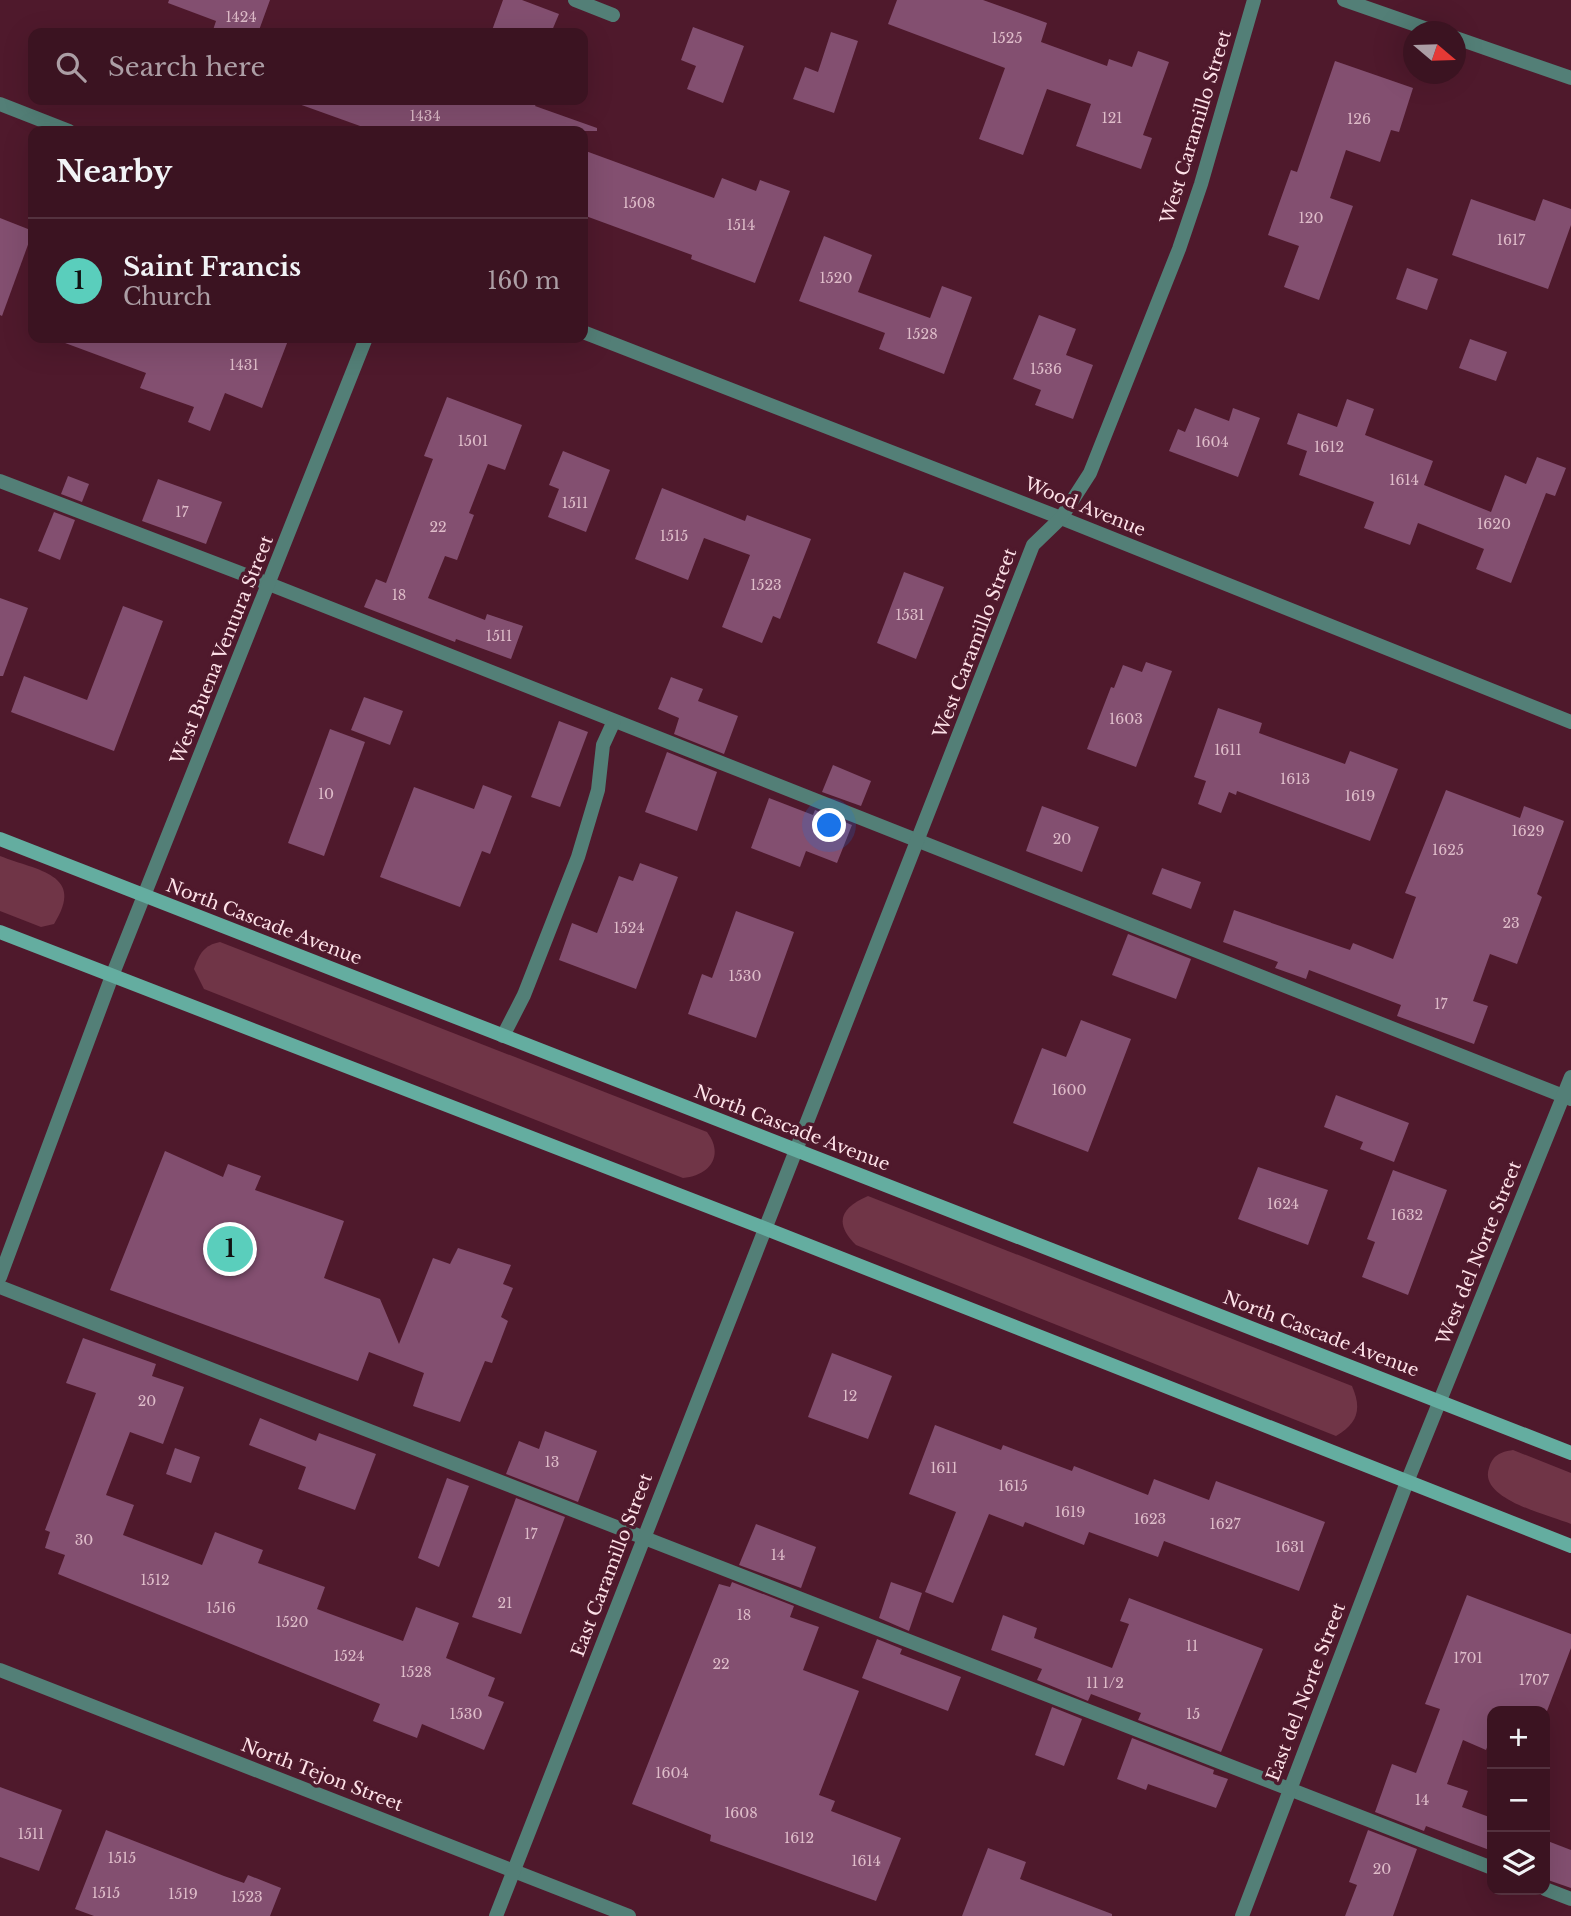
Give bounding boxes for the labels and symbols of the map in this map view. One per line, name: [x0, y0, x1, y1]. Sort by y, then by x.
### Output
house number: 1424: [225, 8, 257, 26]
north arrow: [1403, 21, 1466, 84]
street label: West Caramillo Street: [1156, 27, 1236, 227]
house number: 1525: [992, 29, 1022, 47]
house number: 1434: [409, 107, 441, 125]
house number: 121: [1101, 109, 1123, 127]
house number: 126: [1347, 110, 1371, 128]
house number: 1508: [623, 194, 655, 212]
house number: 120: [1299, 209, 1323, 227]
house number: 1514: [727, 216, 755, 234]
house number: 1617: [1497, 231, 1526, 249]
house number: 1520: [820, 269, 852, 287]
house number: 1528: [906, 325, 938, 343]
house number: 1431: [229, 356, 259, 374]
house number: 1536: [1030, 360, 1062, 378]
house number: 1501: [458, 432, 488, 450]
house number: 1604: [1195, 433, 1229, 451]
house number: 1612: [1314, 438, 1344, 456]
house number: 1614: [1389, 471, 1419, 489]
street label: Wood Avenue: [1020, 472, 1149, 541]
house number: 1511: [562, 494, 588, 512]
house number: 17: [175, 503, 190, 521]
house number: 1620: [1477, 515, 1511, 533]
house number: 22: [429, 518, 447, 536]
house number: 1515: [660, 527, 688, 545]
street label: West Buena Ventura Street: [166, 532, 278, 769]
street label: West Caramillo Street: [928, 545, 1021, 742]
house number: 1523: [750, 576, 782, 594]
house number: 18: [392, 586, 406, 604]
house number: 1531: [895, 606, 925, 624]
house number: 1511: [486, 627, 512, 645]
house number: 1603: [1109, 710, 1143, 728]
house number: 1611: [1214, 741, 1242, 759]
house number: 1613: [1280, 770, 1310, 788]
house number: 10: [318, 785, 334, 803]
house number: 1619: [1345, 787, 1375, 805]
your location: [812, 808, 846, 842]
house number: 1629: [1512, 822, 1544, 840]
house number: 20: [1053, 830, 1071, 848]
house number: 1625: [1432, 841, 1464, 859]
street label: North Cascade Avenue: [163, 874, 365, 970]
house number: 23: [1502, 914, 1520, 932]
house number: 1524: [613, 919, 645, 937]
house number: 1530: [729, 967, 761, 985]
house number: 17: [1434, 995, 1449, 1013]
street label: North Cascade Avenue: [691, 1080, 893, 1176]
house number: 1600: [1051, 1081, 1087, 1099]
street label: West del Norte Street: [1432, 1158, 1526, 1349]
house number: 1624: [1267, 1195, 1299, 1213]
house number: 1632: [1391, 1206, 1423, 1224]
pin: 1: [207, 1223, 253, 1275]
street label: North Cascade Avenue: [1220, 1286, 1422, 1382]
house number: 12: [843, 1387, 857, 1405]
house number: 20: [138, 1392, 156, 1410]
house number: 13: [545, 1453, 559, 1471]
house number: 1611: [930, 1459, 958, 1477]
street label: East Caramillo Street: [567, 1470, 657, 1660]
house number: 1615: [998, 1477, 1028, 1495]
house number: 1619: [1055, 1503, 1085, 1521]
house number: 1623: [1134, 1510, 1166, 1528]
house number: 1627: [1210, 1515, 1241, 1533]
house number: 17: [524, 1525, 539, 1543]
house number: 30: [75, 1531, 93, 1549]
house number: 1631: [1275, 1538, 1305, 1556]
house number: 14: [771, 1546, 785, 1564]
house number: 1512: [140, 1571, 170, 1589]
house number: 21: [498, 1594, 512, 1612]
house number: 1516: [206, 1599, 236, 1617]
street label: East del Norte Street: [1262, 1600, 1350, 1784]
house number: 18: [737, 1606, 751, 1624]
house number: 1520: [276, 1613, 308, 1631]
house number: 11: [1186, 1637, 1198, 1655]
house number: 1524: [333, 1647, 365, 1665]
house number: 1701: [1453, 1649, 1483, 1667]
house number: 22: [712, 1655, 730, 1673]
house number: 1528: [400, 1663, 432, 1681]
house number: 1707: [1519, 1671, 1550, 1689]
house number: 11 1/2: [1086, 1674, 1124, 1692]
house number: 1530: [450, 1705, 482, 1723]
house number: 15: [1186, 1705, 1200, 1723]
street label: North Tejon Street: [238, 1734, 406, 1816]
house number: 1604: [655, 1764, 689, 1782]
house number: 14: [1415, 1791, 1429, 1809]
house number: 1608: [724, 1804, 758, 1822]
house number: 1511: [18, 1825, 44, 1843]
house number: 1612: [784, 1829, 814, 1847]
house number: 1515: [108, 1849, 136, 1867]
house number: 1614: [851, 1852, 881, 1870]
house number: 20: [1373, 1860, 1391, 1878]
house number: 1515: [92, 1884, 120, 1902]
house number: 1519: [168, 1885, 198, 1903]
house number: 1523: [231, 1888, 263, 1906]

